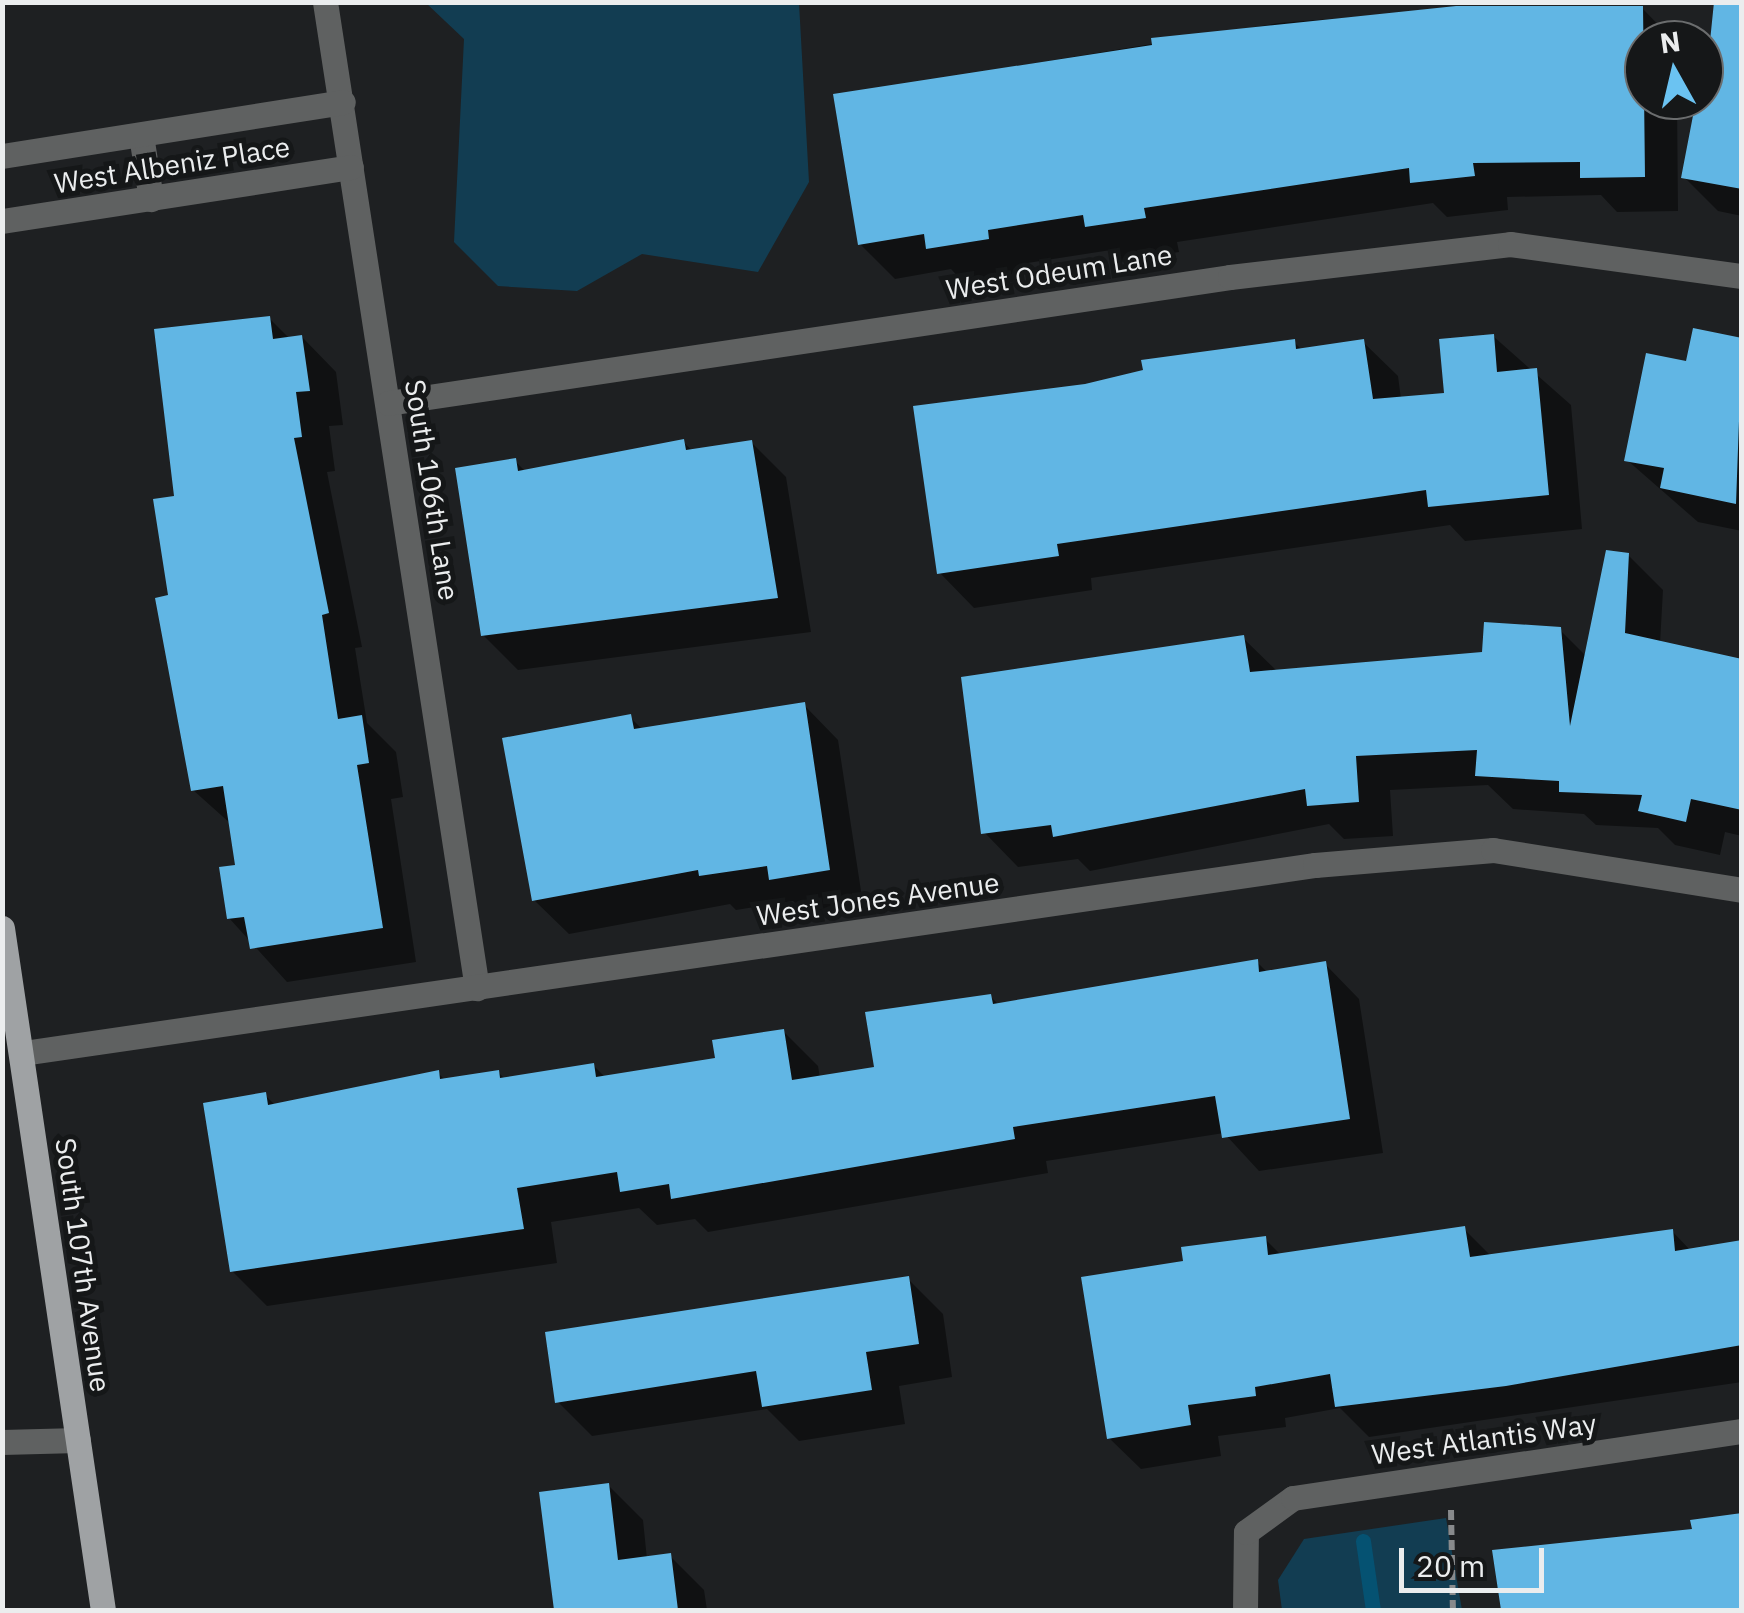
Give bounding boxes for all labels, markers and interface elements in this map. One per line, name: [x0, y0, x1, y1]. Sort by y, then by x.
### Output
north arrow: [1624, 20, 1724, 120]
text: N: [1657, 22, 1683, 62]
street label: West Albeniz Place: [52, 130, 292, 200]
street label: West Odeum Lane: [944, 238, 1174, 306]
street label: South 106th Lane: [398, 377, 466, 603]
street label: West Jones Avenue: [754, 865, 1002, 933]
street label: South 107th Avenue: [49, 1136, 117, 1394]
street label: West Atlantis Way: [1370, 1407, 1598, 1471]
scale bar: [1404, 1528, 1549, 1590]
text: 20 m: [1416, 1546, 1485, 1585]

